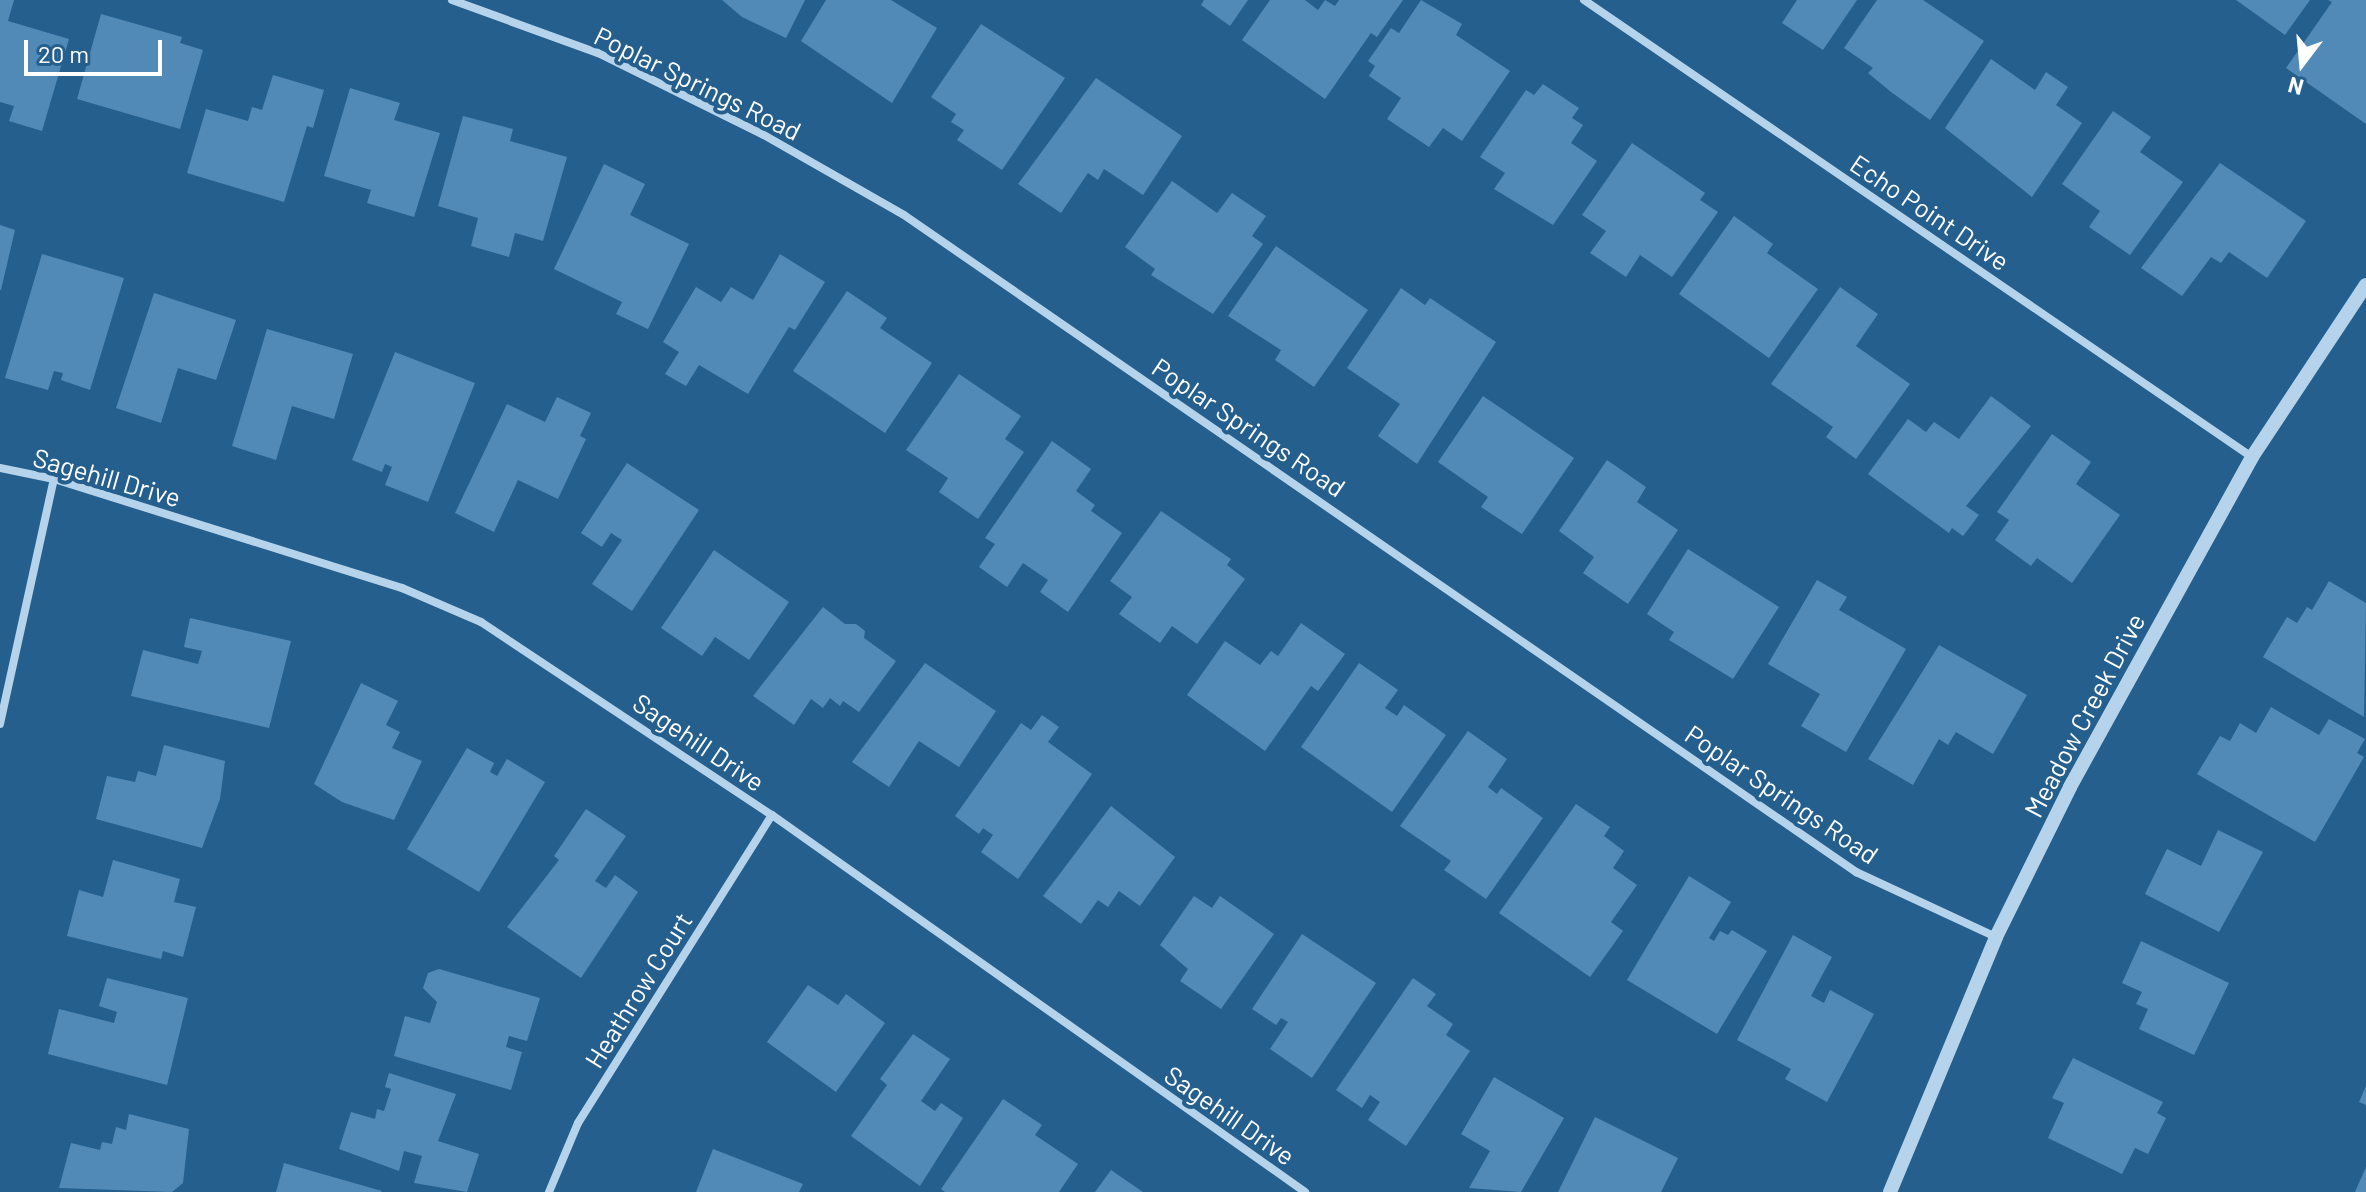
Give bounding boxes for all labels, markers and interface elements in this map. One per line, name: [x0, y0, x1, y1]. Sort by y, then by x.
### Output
street label: Poplar Springs Road: [590, 19, 806, 147]
scale bar: [28, 24, 166, 74]
north arrow: [2262, 24, 2342, 104]
text: 20 m: [38, 39, 89, 68]
text: N: [2285, 73, 2306, 102]
street label: Echo Point Drive: [1845, 147, 2015, 277]
street label: Poplar Springs Road: [1147, 351, 1351, 503]
street label: Sagehill Drive: [30, 441, 184, 513]
street label: Meadow Creek Drive: [2017, 608, 2151, 822]
street label: Sagehill Drive: [627, 687, 771, 797]
street label: Poplar Springs Road: [1680, 718, 1884, 870]
street label: Heathrow Court: [578, 906, 698, 1074]
street label: Sagehill Drive: [1159, 1059, 1301, 1171]

